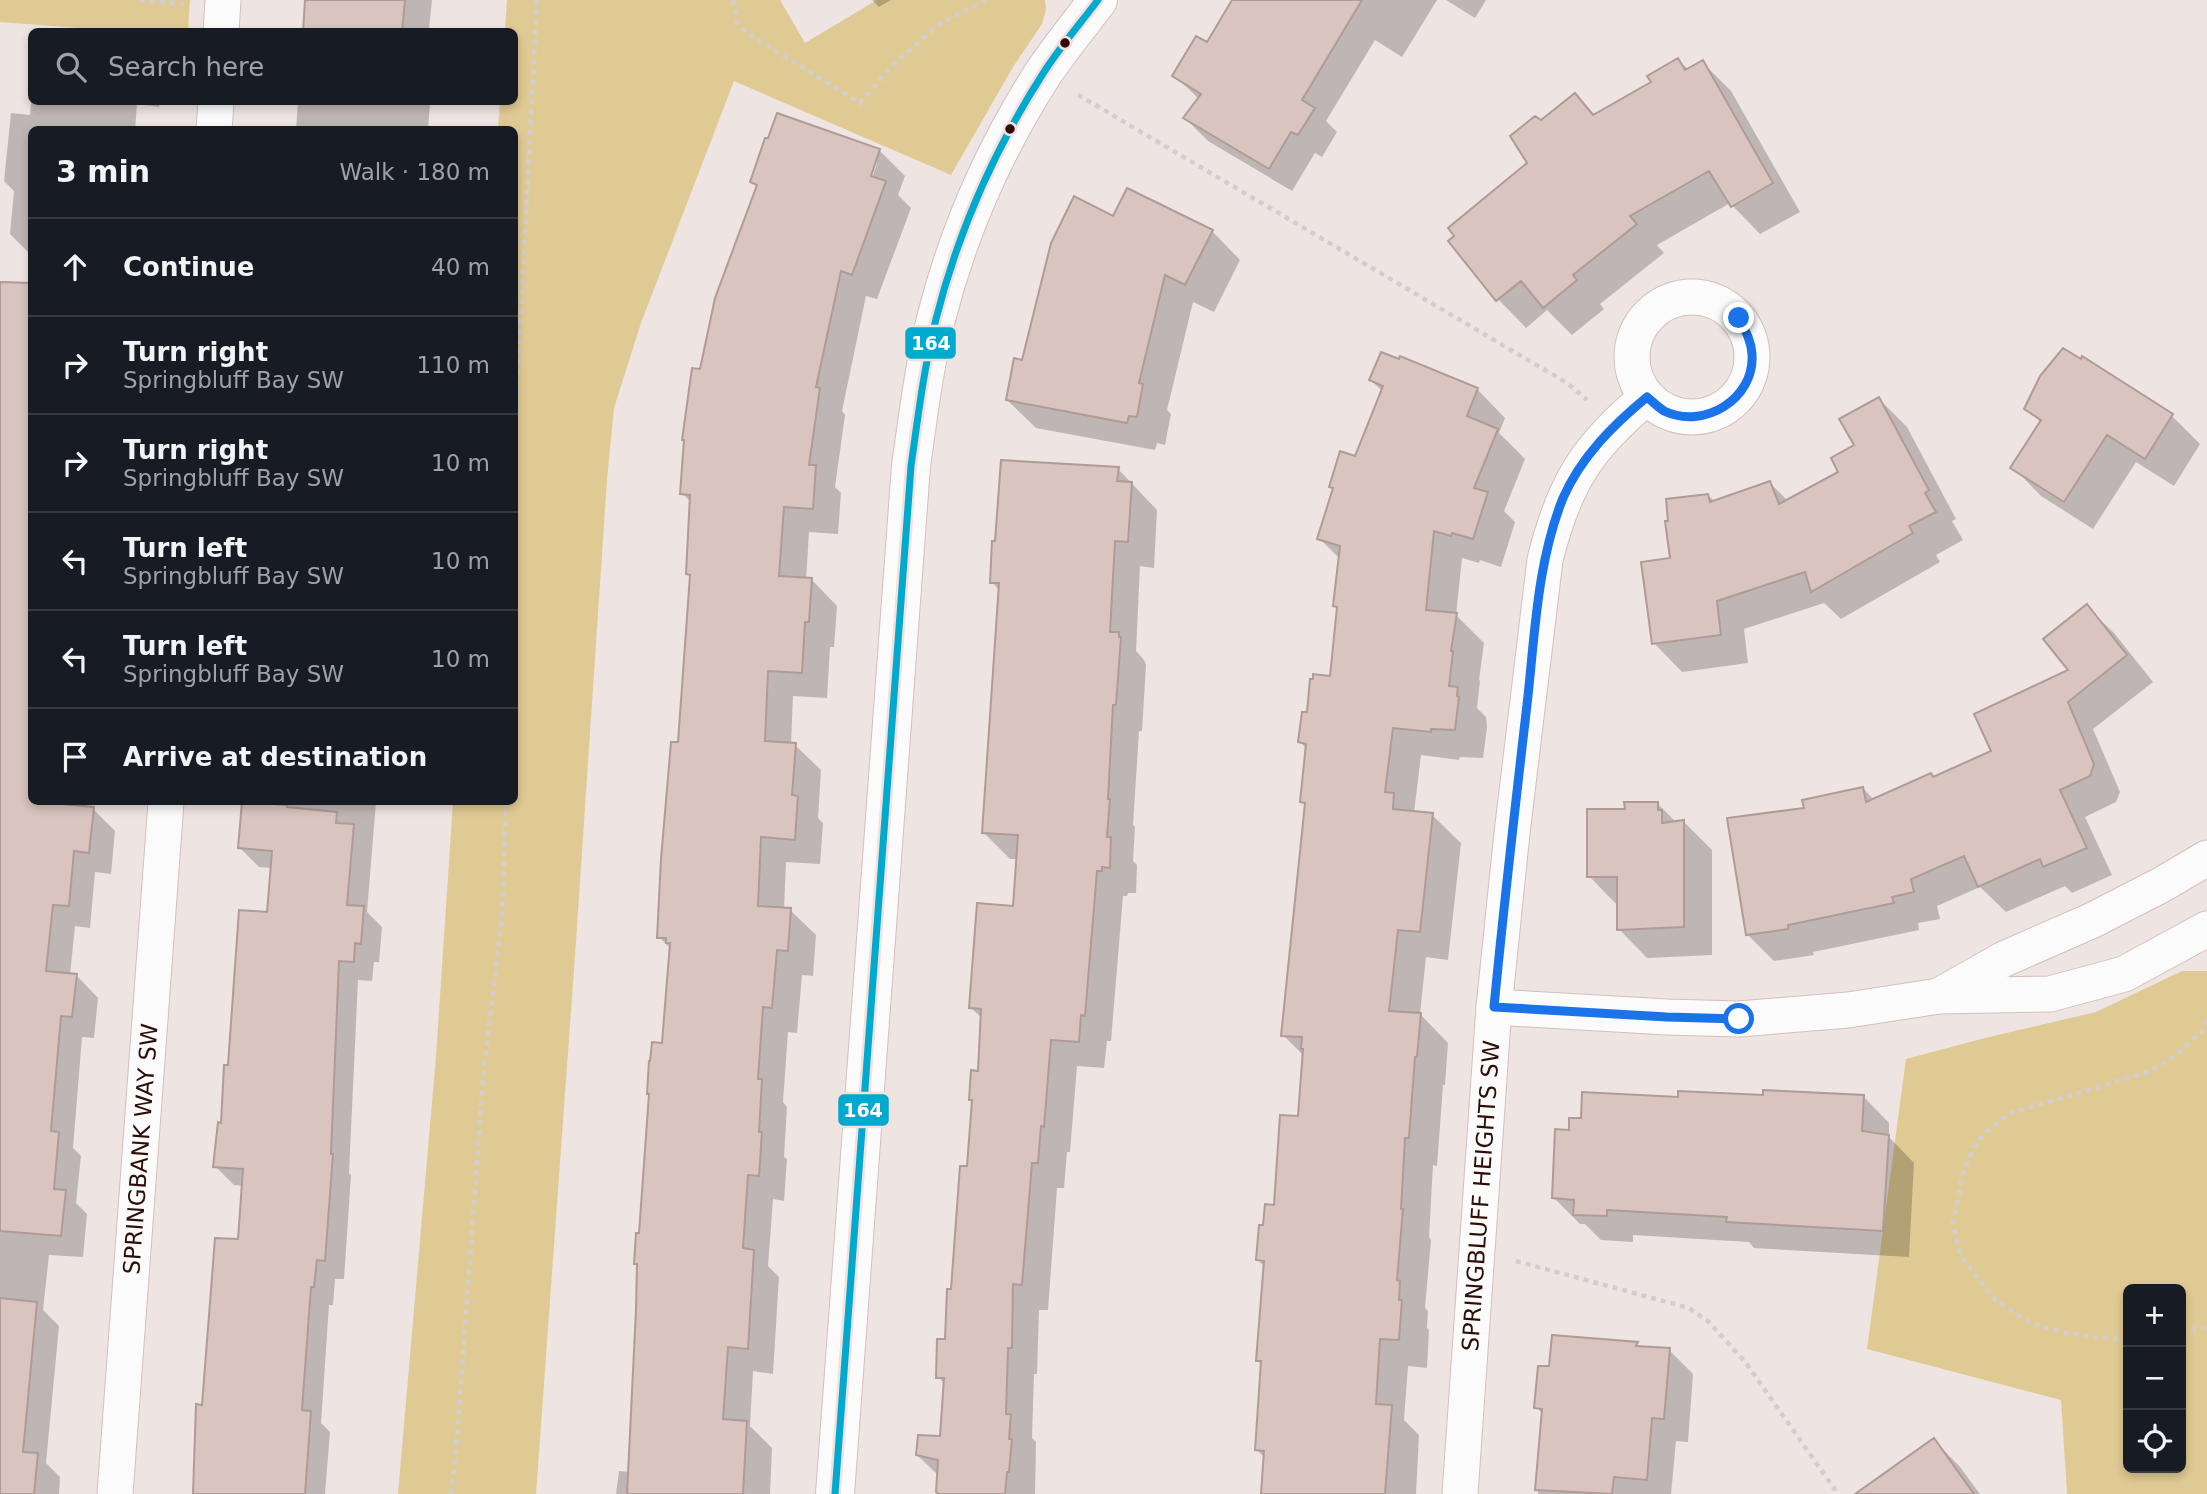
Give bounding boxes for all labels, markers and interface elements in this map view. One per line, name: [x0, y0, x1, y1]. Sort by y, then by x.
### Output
search box: [28, 28, 518, 105]
unlabelled marker: [1058, 36, 1072, 50]
icon: search: [52, 48, 90, 86]
text: Search here: [108, 52, 264, 82]
unlabelled marker: [1003, 122, 1017, 136]
text: 3 min: [56, 154, 150, 189]
text: Walk · 180 m: [339, 159, 490, 185]
icon: ahead: [56, 248, 94, 286]
text: Continue: [123, 252, 254, 282]
text: 40 m: [431, 254, 490, 280]
route end: [1723, 302, 1754, 333]
line badge: 164: [904, 326, 957, 360]
text: 164: [911, 332, 951, 354]
text: Turn right: [123, 337, 268, 367]
icon: right: [56, 346, 94, 384]
text: 110 m: [416, 352, 490, 378]
text: Springbluff Bay SW: [123, 367, 344, 393]
text: Turn right: [123, 435, 268, 465]
icon: right: [56, 444, 94, 482]
text: 10 m: [431, 450, 490, 476]
text: Springbluff Bay SW: [123, 465, 344, 491]
text: Turn left: [123, 533, 247, 563]
icon: left: [56, 542, 94, 580]
text: 10 m: [431, 548, 490, 574]
text: Springbluff Bay SW: [123, 563, 344, 589]
text: Turn left: [123, 631, 247, 661]
icon: left: [56, 640, 94, 678]
text: 10 m: [431, 646, 490, 672]
text: Springbluff Bay SW: [123, 661, 344, 687]
icon: arrive: [56, 738, 94, 776]
text: Arrive at destination: [123, 742, 427, 772]
route start: [1723, 1003, 1754, 1034]
street label: SPRINGBANK WAY SW: [118, 1023, 163, 1275]
street label: SPRINGBLUFF HEIGHTS SW: [1457, 1039, 1505, 1352]
line badge: 164: [837, 1093, 890, 1127]
text: 164: [843, 1099, 883, 1121]
map controls: [2123, 1284, 2186, 1473]
button: +: [2123, 1284, 2186, 1347]
button: −: [2123, 1347, 2186, 1410]
button: locate: [2123, 1410, 2186, 1473]

